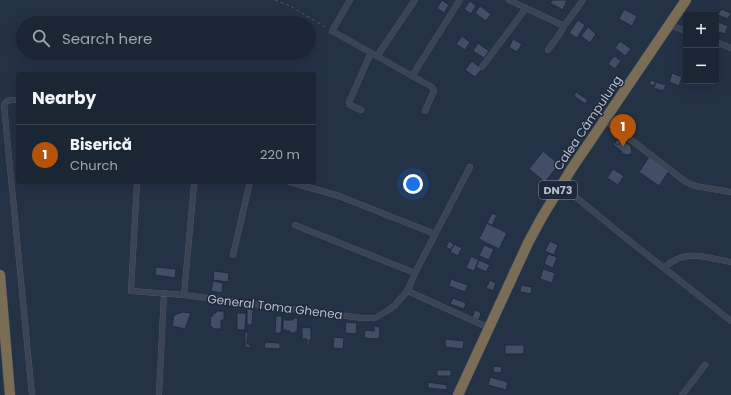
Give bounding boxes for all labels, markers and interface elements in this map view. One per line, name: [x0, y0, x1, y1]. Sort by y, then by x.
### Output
map controls: [683, 12, 719, 84]
button: +: [683, 12, 719, 48]
search box: [16, 16, 316, 60]
icon: search: [30, 27, 52, 49]
text: Search here: [62, 28, 152, 49]
button: −: [683, 48, 719, 84]
street label: Calea Câmpulung: [549, 72, 626, 174]
text: Nearby: [32, 86, 96, 110]
pin: 1: [610, 114, 636, 147]
text: Biserică: [70, 134, 132, 155]
text: 1: [43, 145, 47, 164]
text: 220 m: [260, 145, 300, 164]
text: Church: [70, 156, 118, 175]
your location: [403, 174, 423, 194]
road number: DN73: [539, 181, 577, 199]
street label: General Toma Ghenea: [206, 290, 344, 323]

